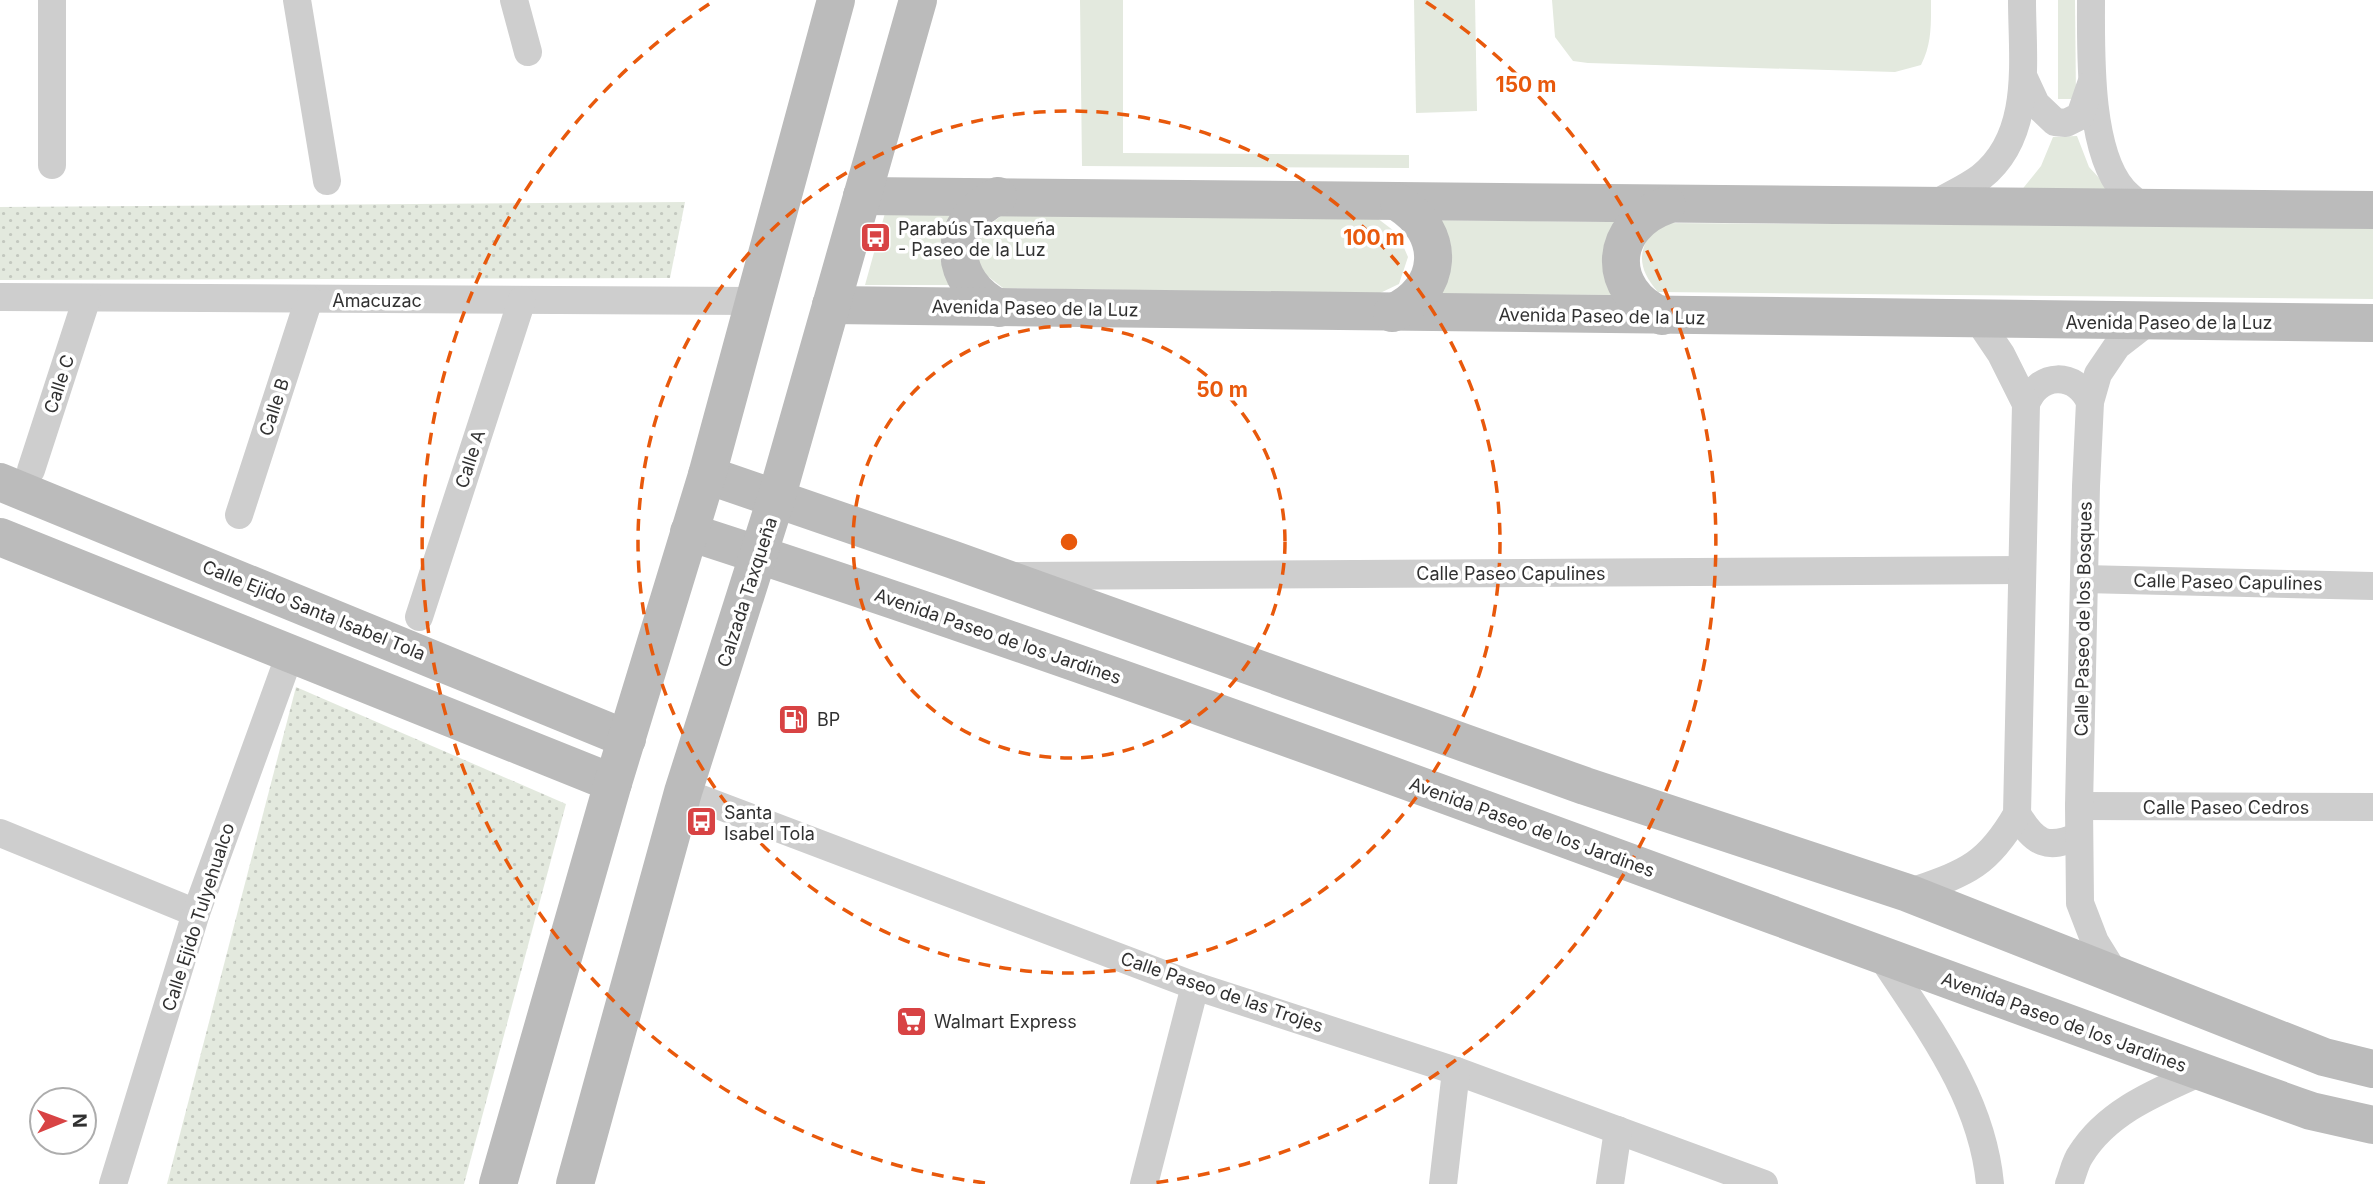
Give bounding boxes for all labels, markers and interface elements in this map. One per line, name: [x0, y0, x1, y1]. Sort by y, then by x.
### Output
text: 150 m: [1496, 72, 1556, 97]
place label: Parabús Taxqueña - Paseo de la Luz: [898, 218, 1055, 260]
bus stop icon: Parabús Taxqueña - Paseo de la Luz: [858, 221, 892, 255]
text: 100 m: [1343, 225, 1405, 250]
street label: Amacuzac: [332, 290, 422, 311]
street label: Avenida Paseo de la Luz: [931, 296, 1139, 320]
street label: Avenida Paseo de la Luz: [1498, 304, 1706, 328]
street label: Avenida Paseo de la Luz: [2066, 312, 2272, 333]
street label: Calle C: [40, 352, 78, 416]
street label: Calle B: [255, 376, 293, 438]
text: 50 m: [1196, 377, 1248, 402]
street label: Calle A: [451, 427, 489, 491]
street label: Calle Paseo de los Bosques: [2070, 501, 2096, 737]
street label: Calzada Taxqueña: [713, 514, 781, 670]
centre of rings: [1057, 530, 1081, 554]
street label: Calle Ejido Santa Isabel Tola: [200, 556, 428, 664]
street label: Calle Paseo Capulines: [1416, 563, 1606, 584]
street label: Calle Paseo Capulines: [2133, 570, 2323, 594]
street label: Avenida Paseo de los Jardines: [872, 584, 1124, 688]
fuel station icon: BP: [777, 702, 811, 736]
place label: BP: [817, 709, 840, 730]
street label: Avenida Paseo de los Jardines: [1407, 773, 1657, 881]
street label: Calle Paseo Cedros: [2143, 797, 2309, 818]
place label: Santa Isabel Tola: [724, 802, 815, 844]
bus stop icon: Santa Isabel Tola: [684, 805, 718, 839]
street label: Calle Ejido Tulyehualco: [158, 820, 238, 1014]
street label: Calle Paseo de las Trojes: [1118, 947, 1326, 1037]
street label: Avenida Paseo de los Jardines: [1939, 968, 2189, 1076]
supermarket icon: Walmart Express: [894, 1004, 928, 1038]
place label: Walmart Express: [934, 1011, 1077, 1032]
north arrow: [28, 1086, 98, 1156]
text: N: [68, 1113, 91, 1128]

